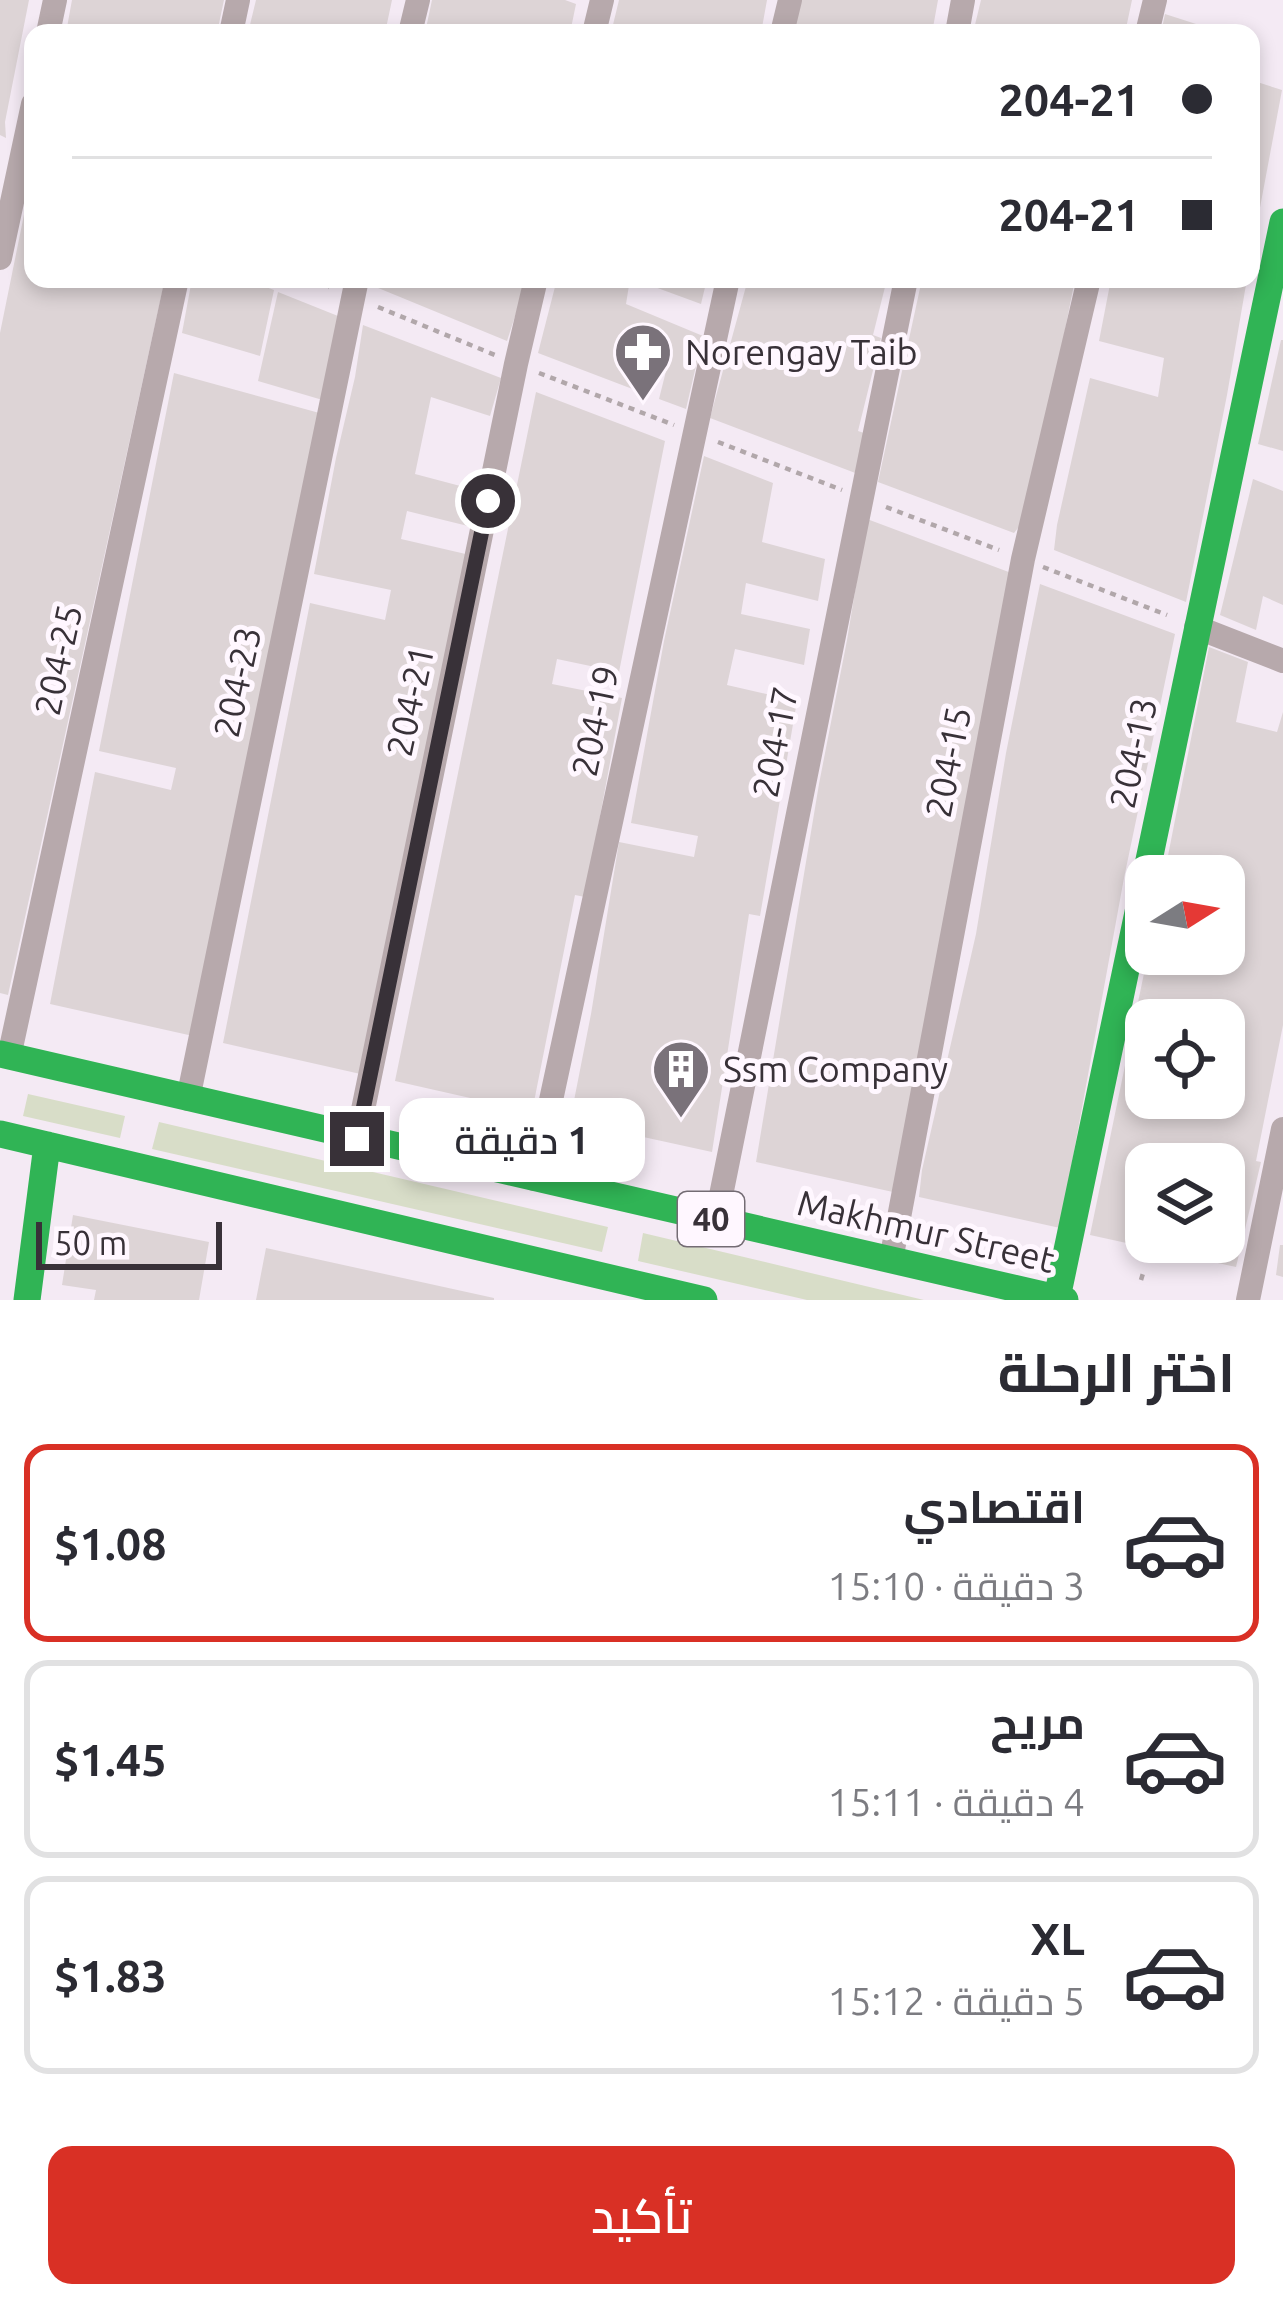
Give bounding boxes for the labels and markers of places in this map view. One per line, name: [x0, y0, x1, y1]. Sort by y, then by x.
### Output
pharmacy icon: Norengay Taib: [612, 321, 674, 403]
place label: Norengay Taib: [685, 331, 918, 372]
building icon: Ssm Company: [650, 1038, 712, 1120]
place label: Ssm Company: [723, 1048, 948, 1089]

